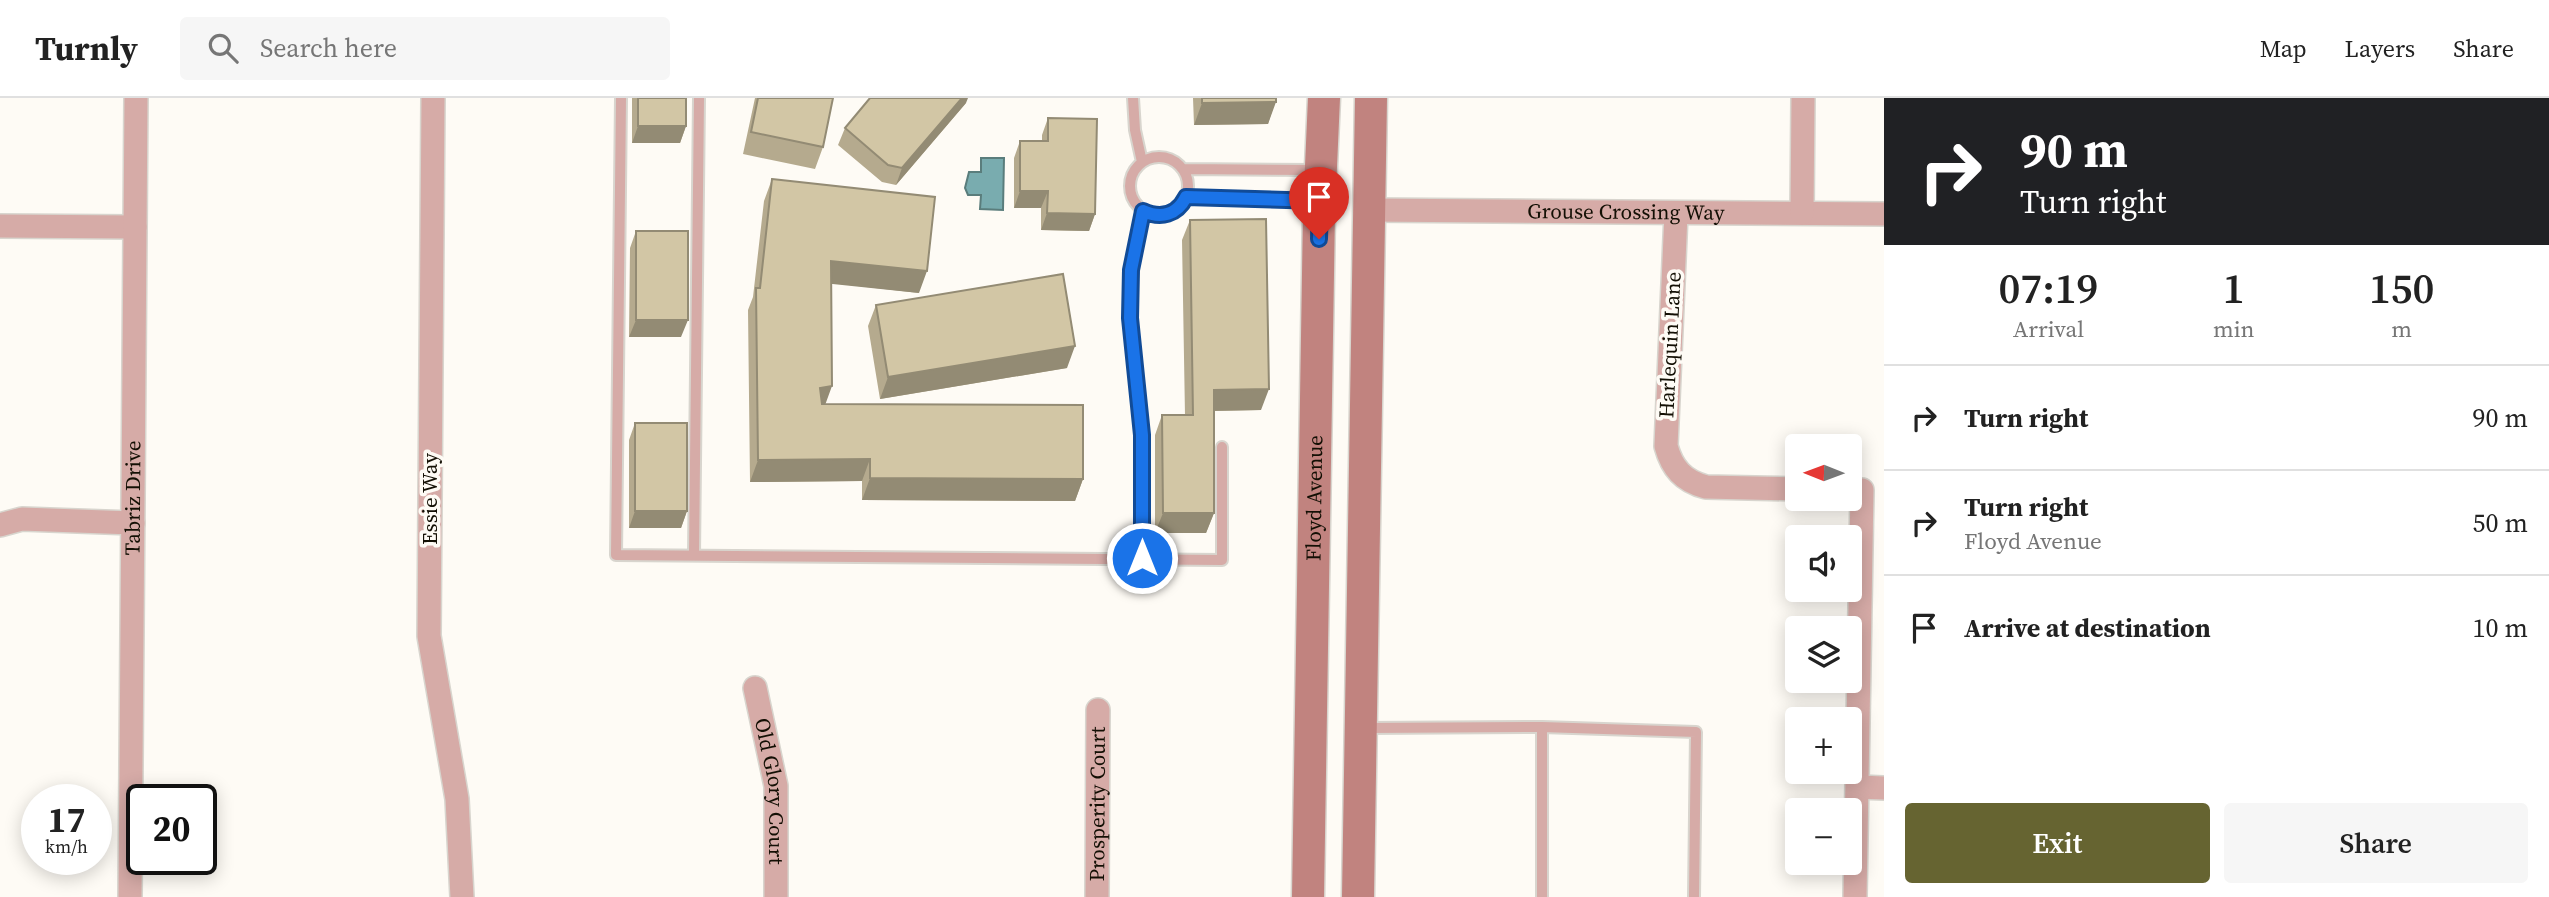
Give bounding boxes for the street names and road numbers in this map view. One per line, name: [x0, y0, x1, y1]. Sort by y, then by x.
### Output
street label: Grouse Crossing Way: [1527, 196, 1725, 227]
street label: Harlequin Lane: [1651, 271, 1688, 419]
street label: Floyd Avenue: [1298, 435, 1329, 561]
street label: Tabriz Drive: [118, 440, 147, 556]
street label: Essie Way: [415, 453, 444, 545]
street label: Old Glory Court: [748, 715, 791, 865]
street label: Prosperity Court: [1082, 726, 1112, 882]

